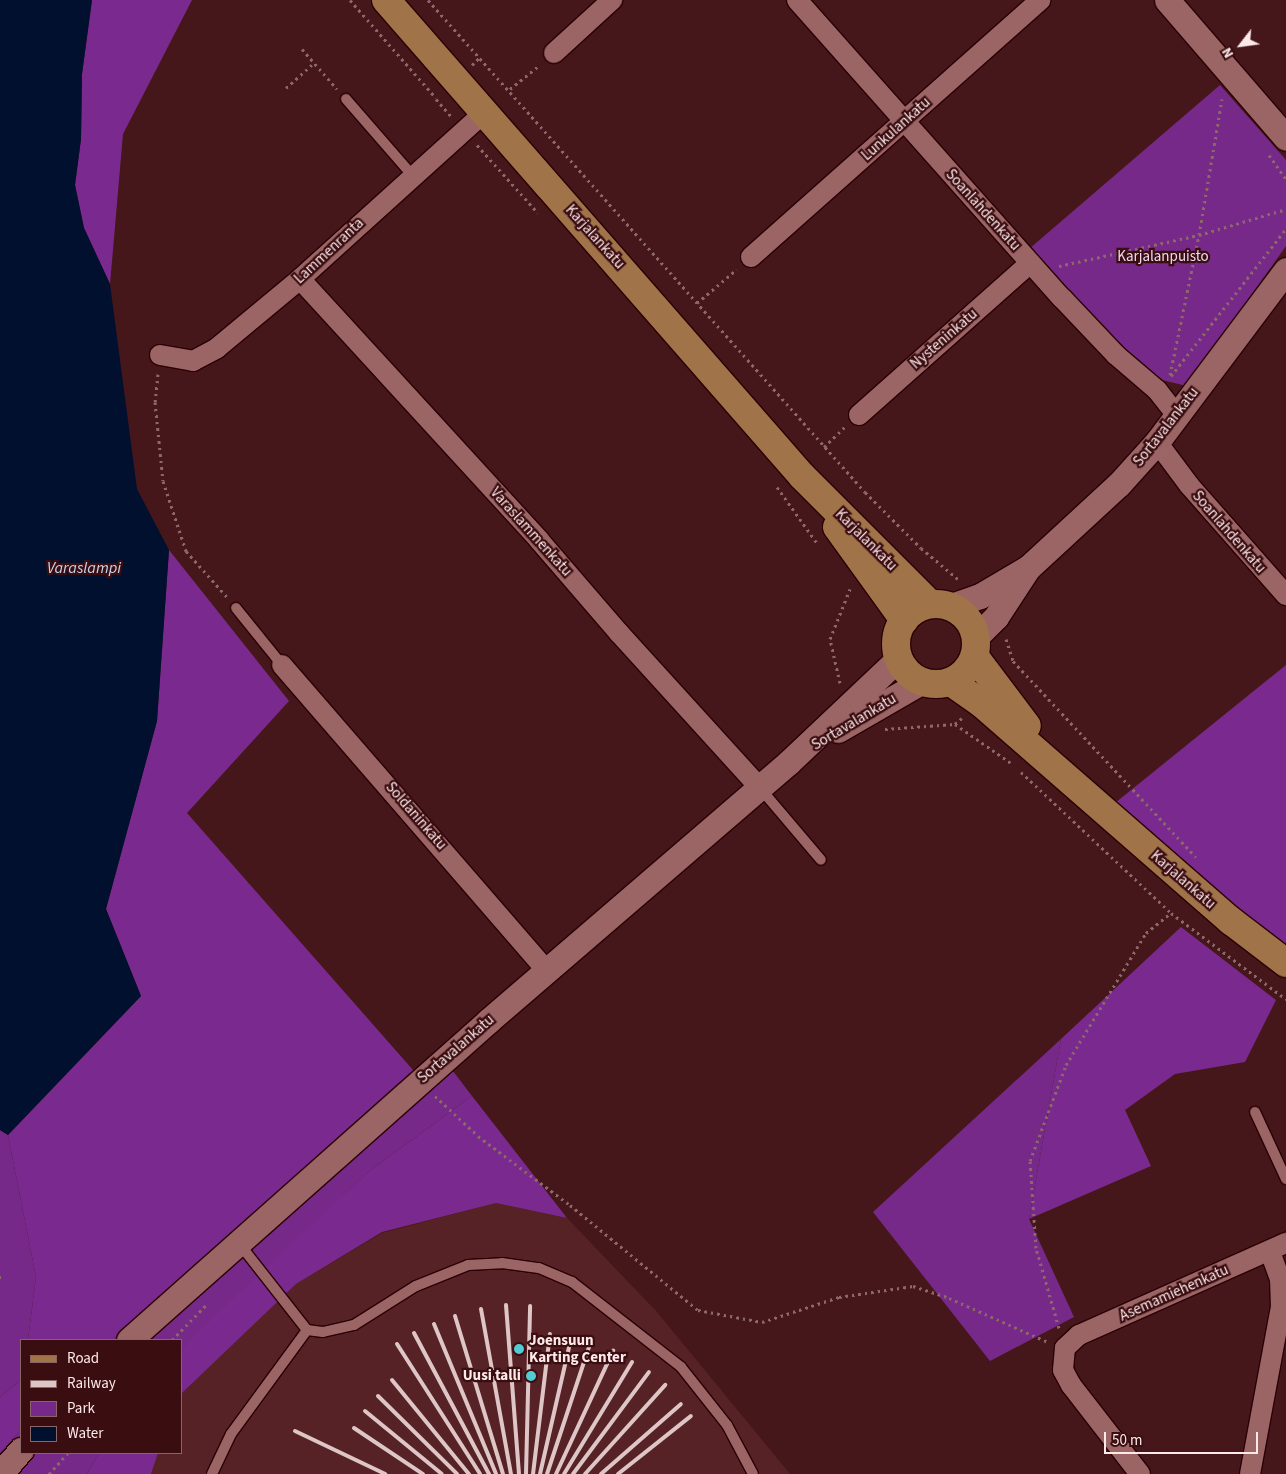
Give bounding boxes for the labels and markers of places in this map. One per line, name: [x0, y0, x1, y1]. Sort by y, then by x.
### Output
place label: Joensuun Karting Center: [529, 1331, 626, 1366]
marker: Joensuun Karting Center: [513, 1343, 525, 1355]
place label: Uusi talli: [463, 1367, 521, 1385]
marker: Uusi talli: [525, 1370, 537, 1382]

